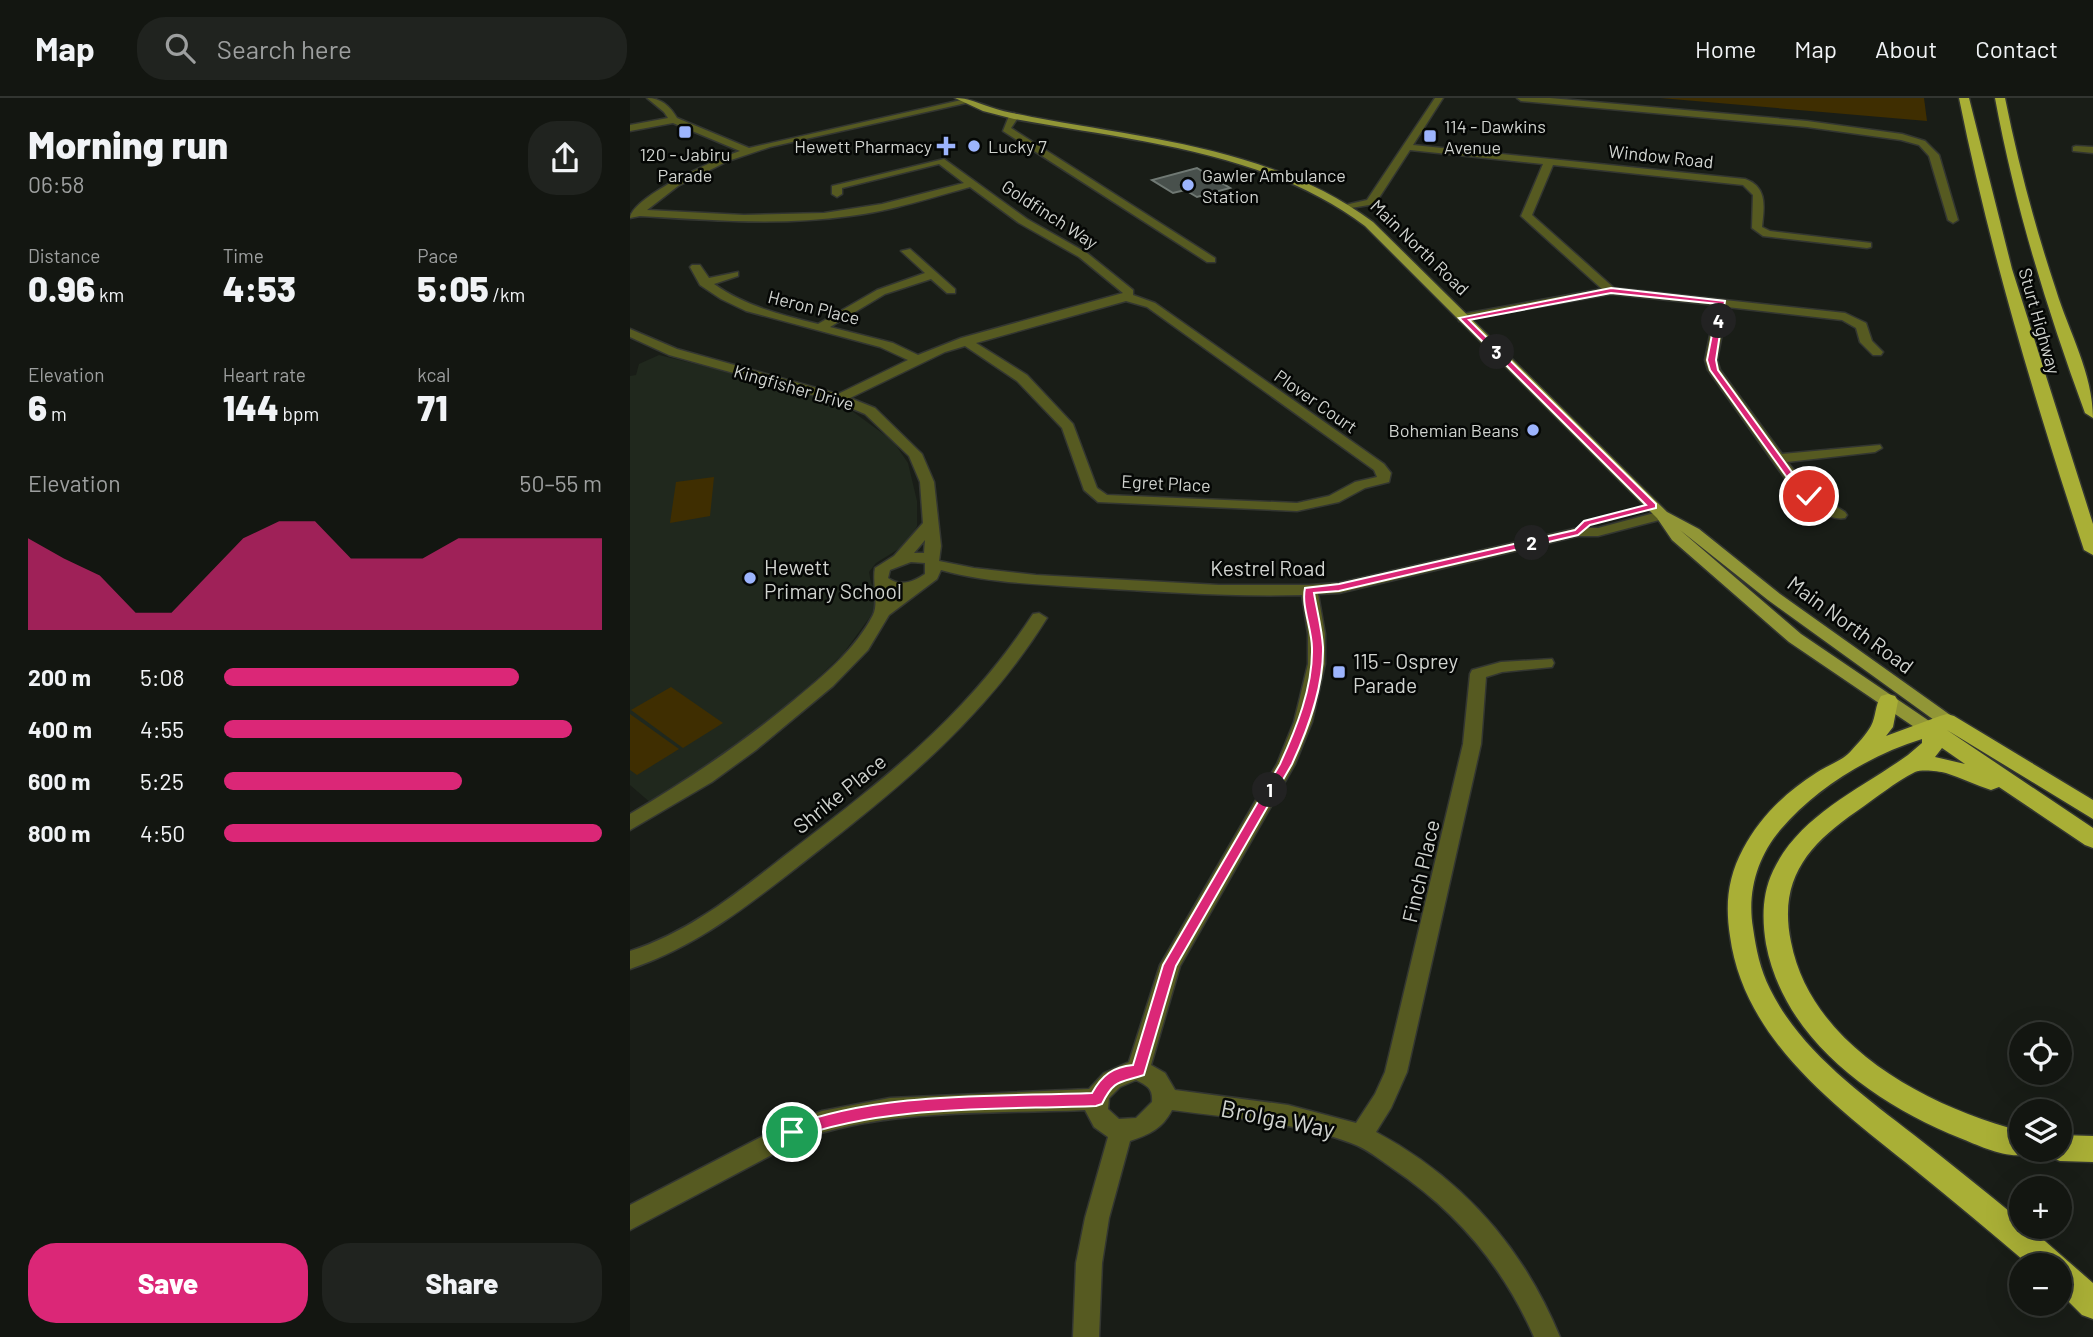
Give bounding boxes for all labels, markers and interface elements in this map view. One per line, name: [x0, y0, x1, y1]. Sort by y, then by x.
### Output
search box: [137, 17, 627, 80]
text: Map: [35, 28, 95, 68]
icon: search: [161, 29, 199, 67]
text: Search here: [217, 33, 352, 64]
text: Home: [1695, 34, 1756, 63]
text: Map: [1794, 34, 1837, 63]
text: About: [1875, 34, 1937, 63]
text: Contact: [1975, 34, 2058, 63]
place label: 114 - Dawkins Avenue: [1444, 115, 1546, 158]
text: Morning run: [28, 121, 228, 167]
button: share: [528, 121, 602, 195]
marker: 120 - Jabiru Parade: [677, 124, 693, 140]
marker: 114 - Dawkins Avenue: [1422, 128, 1438, 144]
place label: Hewett Pharmacy: [794, 135, 932, 157]
place label: Lucky 7: [988, 135, 1047, 157]
marker: Hewett Pharmacy: [938, 138, 954, 154]
marker: Lucky 7: [966, 138, 982, 154]
street label: Window Road: [1607, 140, 1715, 172]
place label: 120 - Jabiru Parade: [640, 143, 730, 186]
place label: Gawler Ambulance Station: [1202, 164, 1346, 207]
text: 06:58: [28, 170, 84, 198]
street label: Goldfinch Way: [998, 175, 1102, 253]
marker: Gawler Ambulance Station: [1180, 177, 1196, 193]
street label: Main North Road: [1366, 194, 1474, 300]
text: Distance: [28, 244, 100, 267]
text: Time: [223, 244, 264, 267]
text: Pace: [417, 244, 458, 267]
street label: Sturt Highway: [2014, 265, 2066, 377]
text: 0.96: [28, 267, 95, 309]
text: 4:53: [223, 267, 296, 309]
text: 5:05: [417, 267, 489, 309]
text: km: [95, 283, 124, 306]
text: /km: [489, 283, 525, 306]
street label: Heron Place: [766, 285, 862, 329]
pin: 4: [1702, 304, 1736, 339]
text: 4: [1713, 309, 1724, 332]
pin: 3: [1480, 334, 1514, 370]
text: 3: [1491, 340, 1502, 363]
street label: Kingfisher Drive: [731, 359, 857, 415]
text: Elevation: [28, 363, 105, 386]
text: Heart rate: [223, 363, 306, 386]
text: kcal: [417, 363, 450, 386]
street label: Plover Court: [1270, 364, 1362, 438]
text: 6: [28, 386, 47, 428]
text: 144: [223, 386, 279, 428]
text: 71: [417, 386, 448, 428]
text: m: [47, 402, 67, 425]
text: bpm: [279, 402, 319, 425]
place label: Bohemian Beans: [1388, 419, 1519, 441]
marker: Bohemian Beans: [1525, 422, 1541, 438]
pin: [1779, 466, 1839, 526]
text: Elevation: [28, 469, 121, 497]
text: 50–55 m: [520, 469, 602, 497]
street label: Egret Place: [1121, 470, 1211, 496]
icon: check: [1790, 477, 1828, 515]
pin: 2: [1514, 526, 1550, 560]
text: 2: [1526, 531, 1537, 554]
place label: Hewett Primary School: [764, 554, 902, 603]
street label: Kestrel Road: [1210, 555, 1326, 580]
marker: Hewett Primary School: [742, 570, 758, 586]
street label: Main North Road: [1783, 570, 1919, 678]
place label: 115 - Osprey Parade: [1353, 648, 1458, 697]
text: 200 m: [28, 663, 91, 691]
text: 5:08: [140, 663, 185, 691]
marker: 115 - Osprey Parade: [1331, 664, 1347, 680]
text: 400 m: [28, 715, 92, 743]
text: 4:55: [140, 715, 184, 743]
street label: Shrike Place: [788, 748, 890, 838]
text: 600 m: [28, 767, 90, 795]
text: 5:25: [140, 767, 184, 795]
pin: 1: [1252, 772, 1288, 808]
text: 1: [1266, 778, 1273, 801]
street label: Finch Place: [1396, 817, 1444, 925]
text: 800 m: [28, 819, 90, 847]
text: 4:50: [140, 819, 185, 847]
map controls: [2009, 1022, 2072, 1316]
button: locate: [2009, 1022, 2072, 1085]
street label: Brolga Way: [1219, 1093, 1337, 1143]
button: layers: [2009, 1099, 2072, 1162]
pin: [762, 1102, 822, 1162]
icon: arrive: [773, 1113, 811, 1151]
button: +: [2009, 1176, 2072, 1239]
button: Save: [28, 1243, 308, 1323]
button: Share: [322, 1243, 602, 1323]
button: −: [2009, 1253, 2072, 1316]

